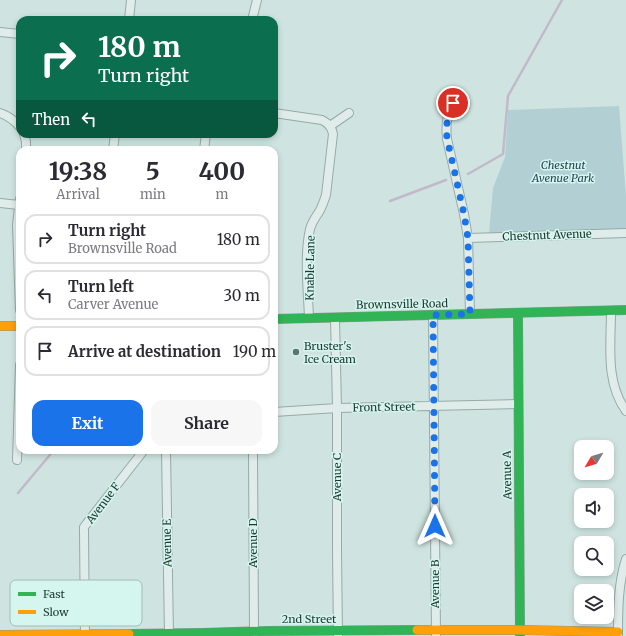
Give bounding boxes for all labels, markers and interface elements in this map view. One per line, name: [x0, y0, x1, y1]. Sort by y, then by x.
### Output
text: 180 m: [98, 29, 181, 65]
icon: right: [32, 32, 84, 84]
text: Turn right: [98, 64, 189, 87]
pin: [436, 86, 470, 120]
icon: arrive: [442, 92, 464, 114]
icon: left: [78, 108, 100, 130]
text: Then: [32, 110, 70, 129]
text: 19:38: [49, 156, 107, 187]
text: 5: [146, 156, 160, 187]
text: 400: [198, 156, 245, 187]
park label: Chestnut Avenue Park: [531, 158, 594, 185]
text: Arrival: [56, 186, 100, 203]
text: min: [140, 186, 166, 203]
text: m: [215, 186, 228, 203]
text: Turn right: [68, 221, 146, 240]
street label: Chestnut Avenue: [502, 226, 592, 244]
icon: right: [34, 228, 56, 250]
text: 180 m: [217, 230, 260, 249]
street label: Knable Lane: [302, 235, 318, 301]
text: Brownsville Road: [68, 240, 177, 257]
text: Turn left: [68, 277, 134, 296]
icon: left: [34, 284, 56, 306]
text: 30 m: [223, 286, 260, 305]
text: Carver Avenue: [68, 296, 158, 313]
street label: Brownsville Road: [356, 296, 449, 312]
place label: Bruster's Ice Cream: [304, 339, 356, 366]
icon: arrive: [34, 340, 56, 362]
text: Arrive at destination: [68, 342, 221, 361]
text: 190 m: [233, 342, 276, 361]
marker: Bruster's Ice Cream: [291, 347, 301, 357]
street label: Front Street: [352, 399, 416, 415]
button: Exit: [32, 400, 143, 446]
button: Share: [151, 400, 262, 446]
north arrow: [574, 440, 614, 480]
map controls: [574, 440, 614, 624]
street label: Avenue A: [500, 450, 514, 501]
street label: Avenue C: [330, 453, 344, 502]
street label: Avenue F: [82, 479, 123, 527]
button: sound: [574, 488, 614, 528]
position arrow: [414, 505, 456, 547]
street label: Avenue D: [246, 518, 260, 569]
street label: Avenue E: [160, 519, 174, 568]
button: search: [574, 536, 614, 576]
street label: Avenue B: [428, 559, 442, 609]
legend: [10, 580, 142, 626]
button: layers: [574, 584, 614, 624]
text: Fast: [43, 587, 66, 601]
text: Slow: [43, 605, 69, 619]
street label: 2nd Street: [282, 612, 337, 626]

